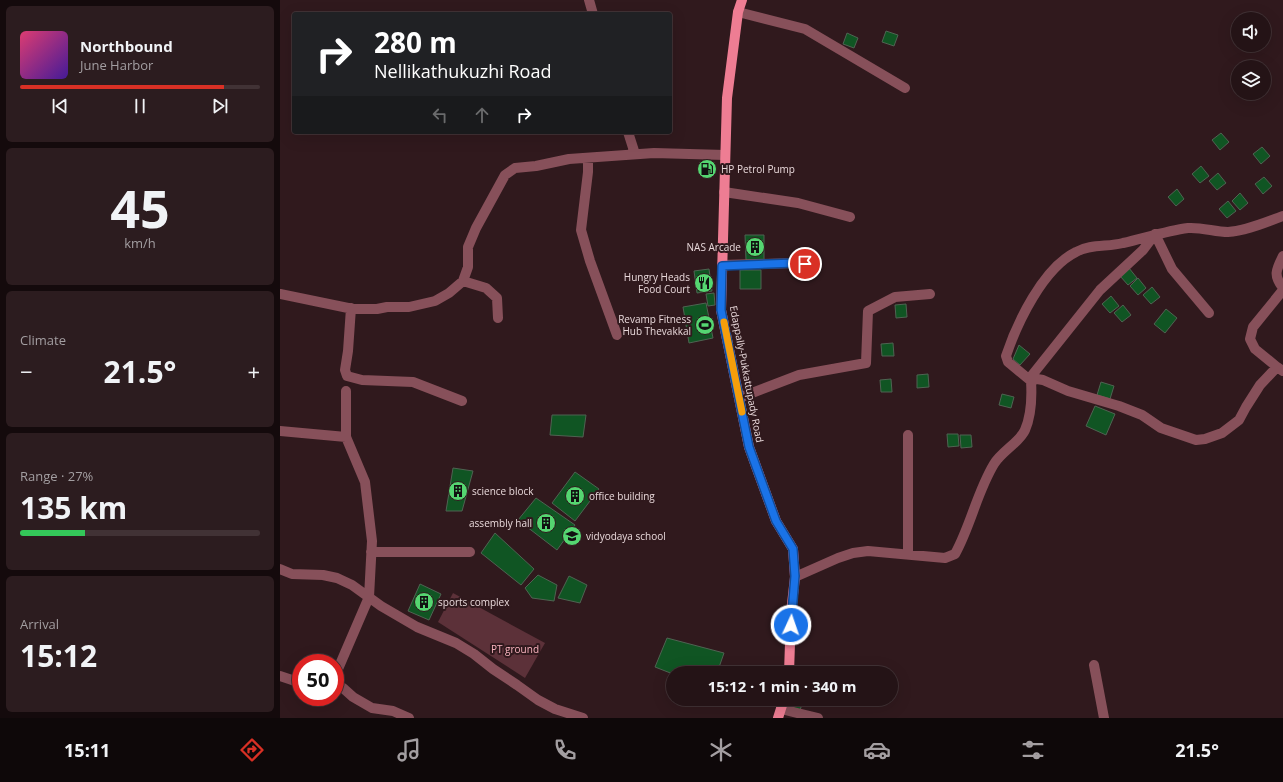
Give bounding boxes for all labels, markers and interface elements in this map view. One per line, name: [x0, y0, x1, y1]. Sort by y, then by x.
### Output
map controls: [1231, 12, 1271, 100]
button: sound: [1231, 12, 1271, 52]
text: 280 m: [374, 23, 457, 61]
icon: right: [308, 28, 360, 80]
text: Northbound: [80, 36, 173, 56]
text: June Harbor: [80, 56, 153, 74]
text: Nellikathukuzhi Road: [374, 59, 551, 83]
button: layers: [1231, 60, 1271, 100]
icon: previous: [49, 95, 71, 117]
icon: pause: [129, 95, 151, 117]
icon: next: [209, 95, 231, 117]
icon: left: [429, 104, 451, 126]
icon: ahead: [471, 104, 493, 126]
icon: right: [513, 104, 535, 126]
fuel station icon: HP Petrol Pump: [696, 158, 718, 180]
place label: HP Petrol Pump: [721, 162, 795, 176]
text: 45: [110, 172, 170, 243]
text: km/h: [124, 234, 156, 252]
building icon: NAS Arcade: [744, 236, 766, 258]
place label: NAS Arcade: [687, 240, 741, 254]
pin: [788, 247, 822, 281]
icon: arrive: [794, 253, 816, 275]
place label: Hungry Heads Food Court: [624, 270, 690, 296]
restaurant icon: Hungry Heads Food Court: [693, 272, 715, 294]
street label: Edappally-Pukkattupady Road: [727, 304, 767, 444]
place label: Revamp Fitness Hub Thevakkal: [618, 312, 691, 338]
sports icon: Revamp Fitness Hub Thevakkal: [694, 314, 716, 336]
text: Climate: [20, 331, 66, 349]
text: 21.5°: [104, 351, 176, 392]
text: −: [20, 356, 33, 386]
text: +: [247, 356, 260, 386]
text: Range · 27%: [20, 467, 93, 485]
building icon: science block: [447, 480, 469, 502]
place label: science block: [472, 484, 534, 498]
building icon: office building: [564, 485, 586, 507]
text: 135 km: [20, 487, 127, 528]
place label: office building: [589, 489, 655, 503]
building icon: assembly hall: [535, 512, 557, 534]
place label: assembly hall: [469, 516, 532, 530]
school or university icon: vidyodaya school: [561, 525, 583, 547]
place label: vidyodaya school: [586, 529, 666, 543]
building icon: sports complex: [413, 591, 435, 613]
place label: sports complex: [438, 595, 510, 609]
position arrow: [770, 604, 812, 646]
text: Arrival: [20, 615, 59, 633]
text: 15:12: [20, 635, 97, 676]
park label: PT ground: [491, 642, 539, 656]
speed limit sign: 50: [292, 654, 344, 706]
text: 15:12 · 1 min · 340 m: [708, 676, 856, 696]
icon: directions: [238, 736, 266, 764]
icon: music: [395, 736, 423, 764]
icon: phone: [551, 736, 579, 764]
icon: climate: [707, 736, 735, 764]
icon: car: [863, 736, 891, 764]
icon: filters: [1019, 736, 1047, 764]
text: 15:11: [64, 738, 110, 762]
text: 21.5°: [1175, 738, 1219, 762]

